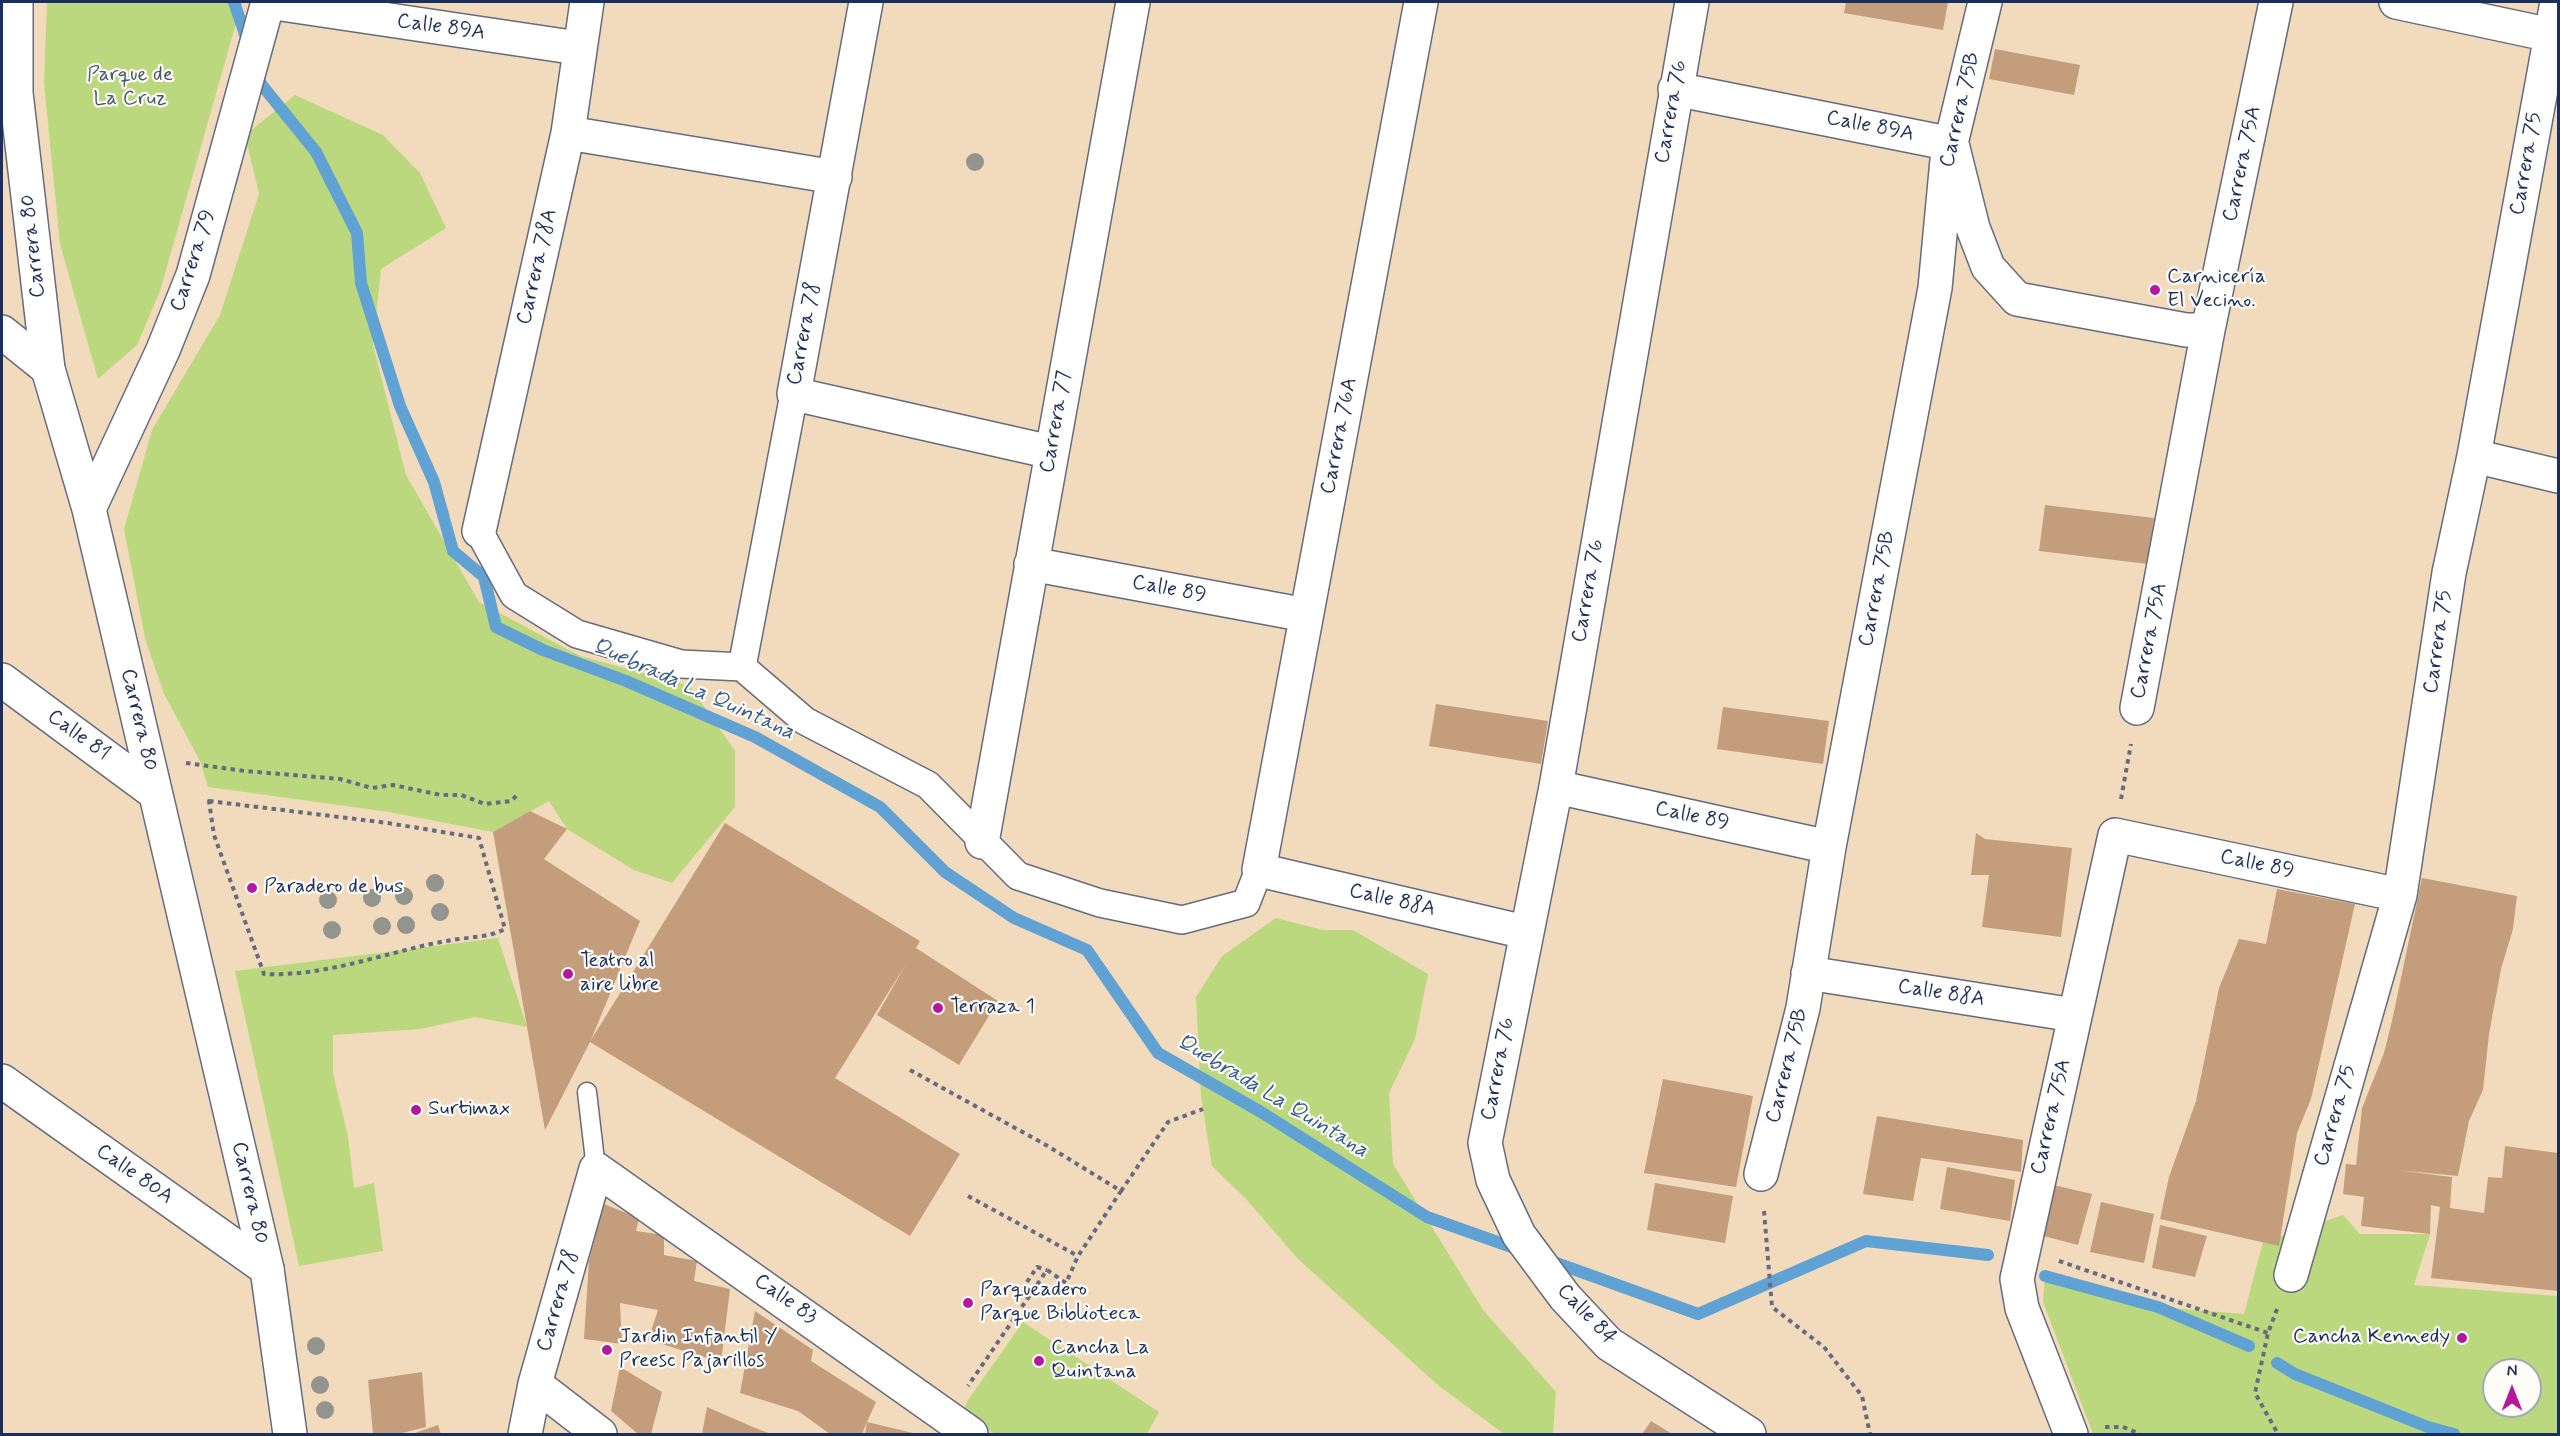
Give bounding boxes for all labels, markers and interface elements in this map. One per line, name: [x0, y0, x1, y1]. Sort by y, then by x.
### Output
street label: Calle 89A: [395, 9, 487, 47]
street label: Carrera 75B: [1936, 50, 1986, 170]
street label: Carrera 76: [1651, 58, 1693, 166]
park label: Parque de La Cruz: [87, 63, 173, 113]
street label: Carrera 75A: [2218, 104, 2268, 224]
street label: Calle 89A: [1824, 106, 1916, 148]
street label: Carrera 75: [2506, 111, 2548, 217]
street label: Carrera 80: [16, 193, 52, 299]
street label: Carrera 79: [166, 207, 222, 315]
street label: Carrera 78A: [512, 207, 564, 327]
place label: Carnicería El Vecino.: [2167, 265, 2266, 315]
street label: Carrera 78: [783, 280, 827, 388]
marker: Carnicería El Vecino.: [2148, 283, 2162, 297]
street label: Carrera 77: [1036, 369, 1078, 475]
street label: Carrera 76A: [1316, 376, 1364, 496]
street label: Carrera 75B: [1854, 529, 1902, 649]
street label: Carrera 76: [1568, 537, 1610, 645]
street label: Calle 89: [1130, 570, 1208, 610]
street label: Carrera 75A: [2126, 581, 2174, 701]
street label: Carrera 75: [2419, 589, 2459, 695]
water label: Quebrada La Quintana: [588, 633, 798, 747]
street label: Carrera 80: [114, 666, 162, 774]
street label: Calle 81: [42, 705, 114, 767]
street label: Calle 89: [1653, 797, 1731, 837]
street label: Calle 89: [2218, 845, 2296, 885]
place label: Paradero de bus: [264, 875, 403, 901]
street label: Calle 88A: [1346, 879, 1438, 923]
marker: Paradero de bus: [245, 881, 259, 895]
place label: Teatro al aire libre: [580, 949, 660, 999]
marker: Teatro al aire libre: [561, 967, 575, 981]
street label: Calle 88A: [1896, 975, 1986, 1013]
place label: Terraza 1: [950, 995, 1035, 1021]
marker: Terraza 1: [931, 1001, 945, 1015]
street label: Carrera 75B: [1762, 1006, 1814, 1126]
street label: Carrera 76: [1477, 1015, 1521, 1123]
water label: Quebrada La Quintana: [1171, 1029, 1373, 1165]
street label: Carrera 75A: [2026, 1057, 2078, 1177]
street label: Carrera 75: [2310, 1062, 2362, 1170]
place label: Surtimax: [428, 1097, 510, 1123]
marker: Surtimax: [409, 1103, 423, 1117]
street label: Calle 80A: [91, 1139, 177, 1211]
street label: Carrera 80: [225, 1139, 273, 1247]
street label: Carrera 78: [532, 1247, 586, 1355]
street label: Calle 83: [748, 1269, 822, 1331]
place label: Parqueadero Parque Biblioteca: [980, 1278, 1140, 1328]
street label: Calle 84: [1551, 1279, 1621, 1351]
marker: Parqueadero Parque Biblioteca: [961, 1296, 975, 1310]
place label: Jardin Infantil Y Preesc Pajarillos: [619, 1325, 778, 1375]
place label: Cancha Kennedy: [2293, 1325, 2450, 1351]
marker: Cancha Kennedy: [2455, 1331, 2469, 1345]
place label: Cancha La Quintana: [1051, 1336, 1149, 1386]
marker: Jardin Infantil Y Preesc Pajarillos: [600, 1343, 614, 1357]
marker: Cancha La Quintana: [1032, 1354, 1046, 1368]
north arrow: [2482, 1358, 2542, 1418]
text: N: [2507, 1361, 2517, 1382]

